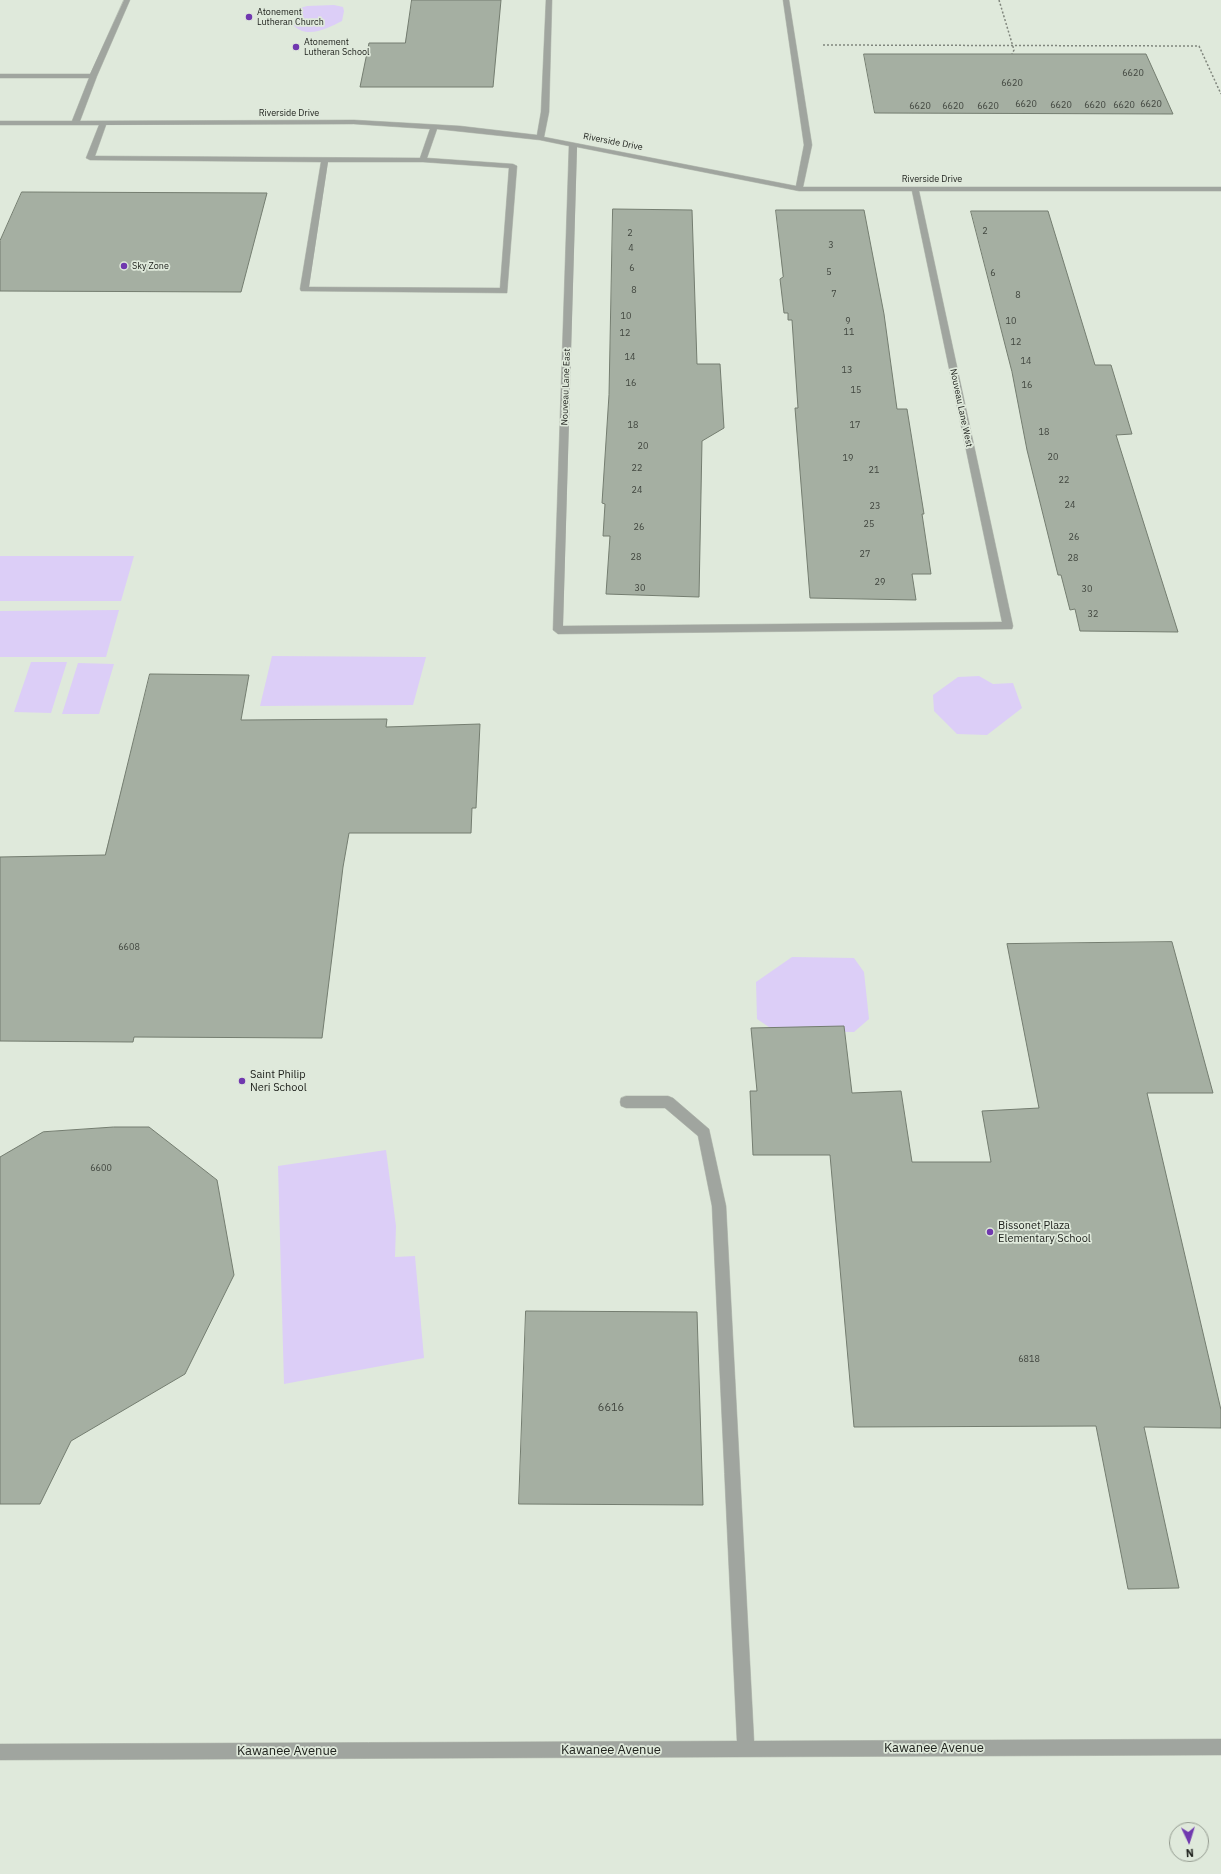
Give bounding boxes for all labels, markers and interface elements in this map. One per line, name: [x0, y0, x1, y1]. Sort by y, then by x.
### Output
place label: Atonement Lutheran Church: [257, 7, 324, 28]
marker: Atonement Lutheran Church: [244, 12, 254, 22]
place label: Atonement Lutheran School: [304, 37, 369, 58]
marker: Atonement Lutheran School: [291, 42, 301, 52]
house number: 6620: [1122, 68, 1144, 78]
house number: 6620: [1001, 78, 1023, 88]
house number: 6620: [1015, 99, 1037, 109]
house number: 6620: [1140, 99, 1162, 109]
house number: 6620: [1050, 100, 1072, 110]
house number: 6620: [1084, 100, 1106, 110]
house number: 6620: [1113, 100, 1135, 110]
house number: 6620: [909, 101, 931, 111]
house number: 6620: [942, 101, 964, 111]
house number: 6620: [977, 101, 999, 111]
street label: Riverside Drive: [259, 108, 319, 118]
street label: Riverside Drive: [582, 131, 644, 153]
street label: Riverside Drive: [902, 174, 962, 184]
house number: 2: [982, 226, 988, 236]
house number: 2: [627, 228, 633, 238]
house number: 3: [828, 240, 834, 250]
house number: 4: [628, 243, 634, 253]
marker: Sky Zone: [119, 261, 129, 271]
place label: Sky Zone: [132, 261, 169, 271]
house number: 6: [629, 263, 635, 273]
house number: 5: [826, 267, 832, 277]
house number: 6: [990, 268, 996, 278]
house number: 8: [631, 285, 637, 295]
house number: 7: [831, 289, 837, 299]
house number: 8: [1015, 290, 1021, 300]
house number: 10: [621, 311, 631, 321]
house number: 9: [845, 316, 851, 326]
house number: 10: [1006, 316, 1016, 326]
house number: 11: [844, 327, 854, 337]
house number: 12: [620, 328, 630, 338]
house number: 12: [1011, 337, 1021, 347]
street label: Nouveau Lane East: [559, 348, 573, 426]
house number: 14: [625, 352, 635, 362]
house number: 14: [1021, 356, 1031, 366]
house number: 13: [842, 365, 852, 375]
street label: Nouveau Lane West: [947, 368, 975, 448]
house number: 16: [626, 378, 636, 388]
house number: 16: [1022, 380, 1032, 390]
house number: 15: [851, 385, 861, 395]
house number: 18: [628, 420, 638, 430]
house number: 17: [850, 420, 860, 430]
house number: 18: [1039, 427, 1049, 437]
house number: 20: [638, 441, 648, 451]
house number: 20: [1048, 452, 1058, 462]
house number: 19: [843, 453, 853, 463]
house number: 22: [632, 463, 642, 473]
house number: 21: [869, 465, 879, 475]
house number: 22: [1059, 475, 1069, 485]
house number: 24: [632, 485, 642, 495]
house number: 24: [1065, 500, 1075, 510]
house number: 23: [870, 501, 880, 511]
house number: 25: [864, 519, 874, 529]
house number: 26: [634, 522, 644, 532]
house number: 26: [1069, 532, 1079, 542]
house number: 27: [860, 549, 870, 559]
house number: 28: [631, 552, 641, 562]
house number: 28: [1068, 553, 1078, 563]
house number: 29: [875, 577, 885, 587]
house number: 30: [635, 583, 645, 593]
house number: 30: [1082, 584, 1092, 594]
house number: 32: [1088, 609, 1098, 619]
house number: 6608: [118, 942, 140, 952]
place label: Saint Philip Neri School: [250, 1068, 307, 1094]
marker: Saint Philip Neri School: [237, 1076, 247, 1086]
house number: 6600: [90, 1163, 112, 1173]
place label: Bissonet Plaza Elementary School: [998, 1219, 1091, 1245]
marker: Bissonet Plaza Elementary School: [985, 1227, 995, 1237]
house number: 6818: [1018, 1354, 1040, 1364]
house number: 6616: [598, 1401, 624, 1415]
street label: Kawanee Avenue: [884, 1740, 984, 1756]
street label: Kawanee Avenue: [561, 1742, 661, 1758]
street label: Kawanee Avenue: [237, 1743, 337, 1759]
north arrow: [1169, 1822, 1209, 1862]
text: N: [1185, 1846, 1194, 1860]

